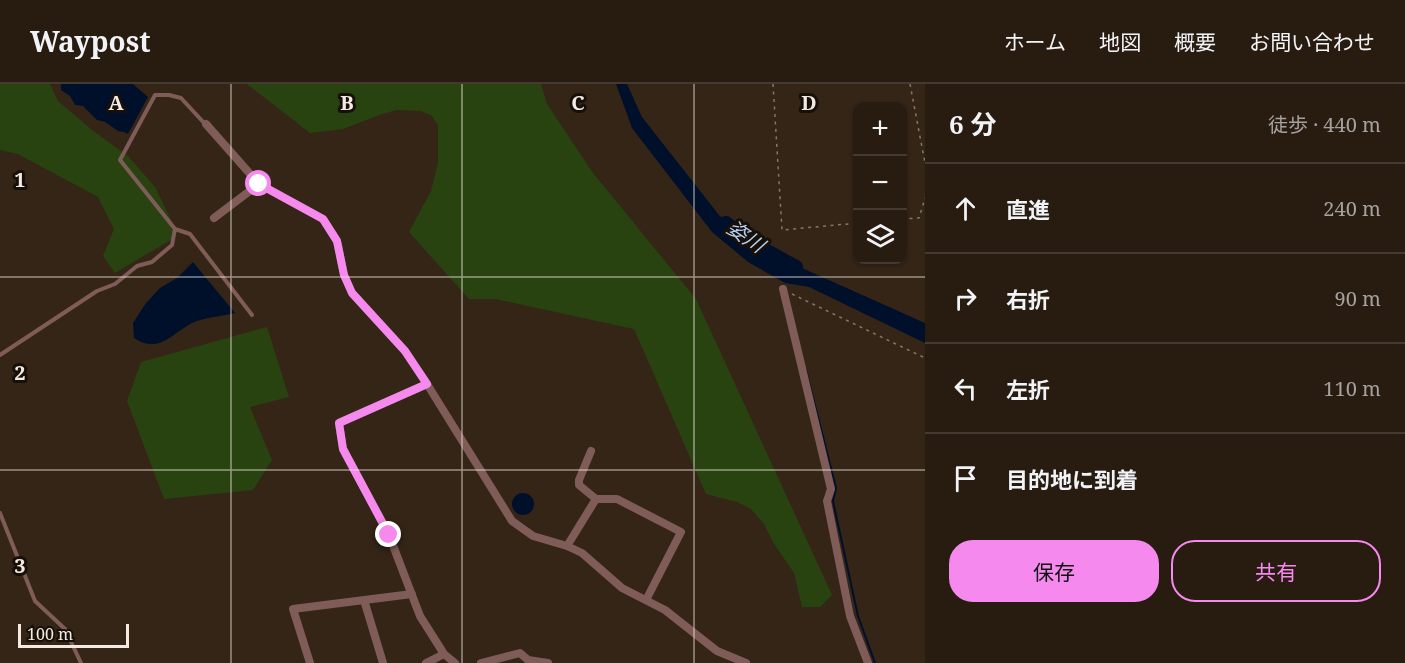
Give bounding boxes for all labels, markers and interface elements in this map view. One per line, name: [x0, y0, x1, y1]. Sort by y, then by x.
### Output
text: Waypost: [30, 22, 151, 60]
text: ホーム: [1004, 28, 1066, 56]
text: 地図: [1099, 28, 1141, 56]
text: 概要: [1174, 28, 1216, 56]
text: お問い合わせ: [1249, 28, 1375, 56]
text: A: [108, 89, 124, 116]
text: B: [340, 89, 354, 116]
text: C: [571, 89, 585, 116]
text: D: [801, 89, 817, 116]
map controls: [853, 102, 907, 264]
button: +: [853, 102, 907, 156]
text: 6 分: [949, 106, 996, 142]
text: 徒歩 · 440 m: [1268, 111, 1381, 138]
button: −: [853, 156, 907, 210]
text: 1: [14, 166, 26, 193]
route start: [245, 170, 271, 196]
icon: ahead: [949, 192, 982, 225]
text: 直進: [1006, 194, 1050, 224]
text: 240 m: [1323, 195, 1381, 222]
button: layers: [853, 210, 907, 264]
water label: 姿川: [722, 214, 772, 259]
icon: right: [949, 282, 982, 315]
text: 右折: [1006, 284, 1050, 314]
text: 90 m: [1335, 285, 1381, 312]
text: 2: [14, 359, 26, 386]
icon: left: [949, 372, 982, 405]
text: 左折: [1006, 374, 1050, 404]
text: 110 m: [1323, 375, 1381, 402]
icon: arrive: [949, 462, 982, 495]
text: 目的地に到着: [1006, 464, 1138, 494]
route end: [375, 521, 401, 547]
button: 保存: [949, 540, 1159, 602]
button: 共有: [1171, 540, 1381, 602]
text: 3: [14, 552, 26, 579]
scale bar: [18, 621, 129, 648]
text: 100 m: [27, 623, 73, 645]

